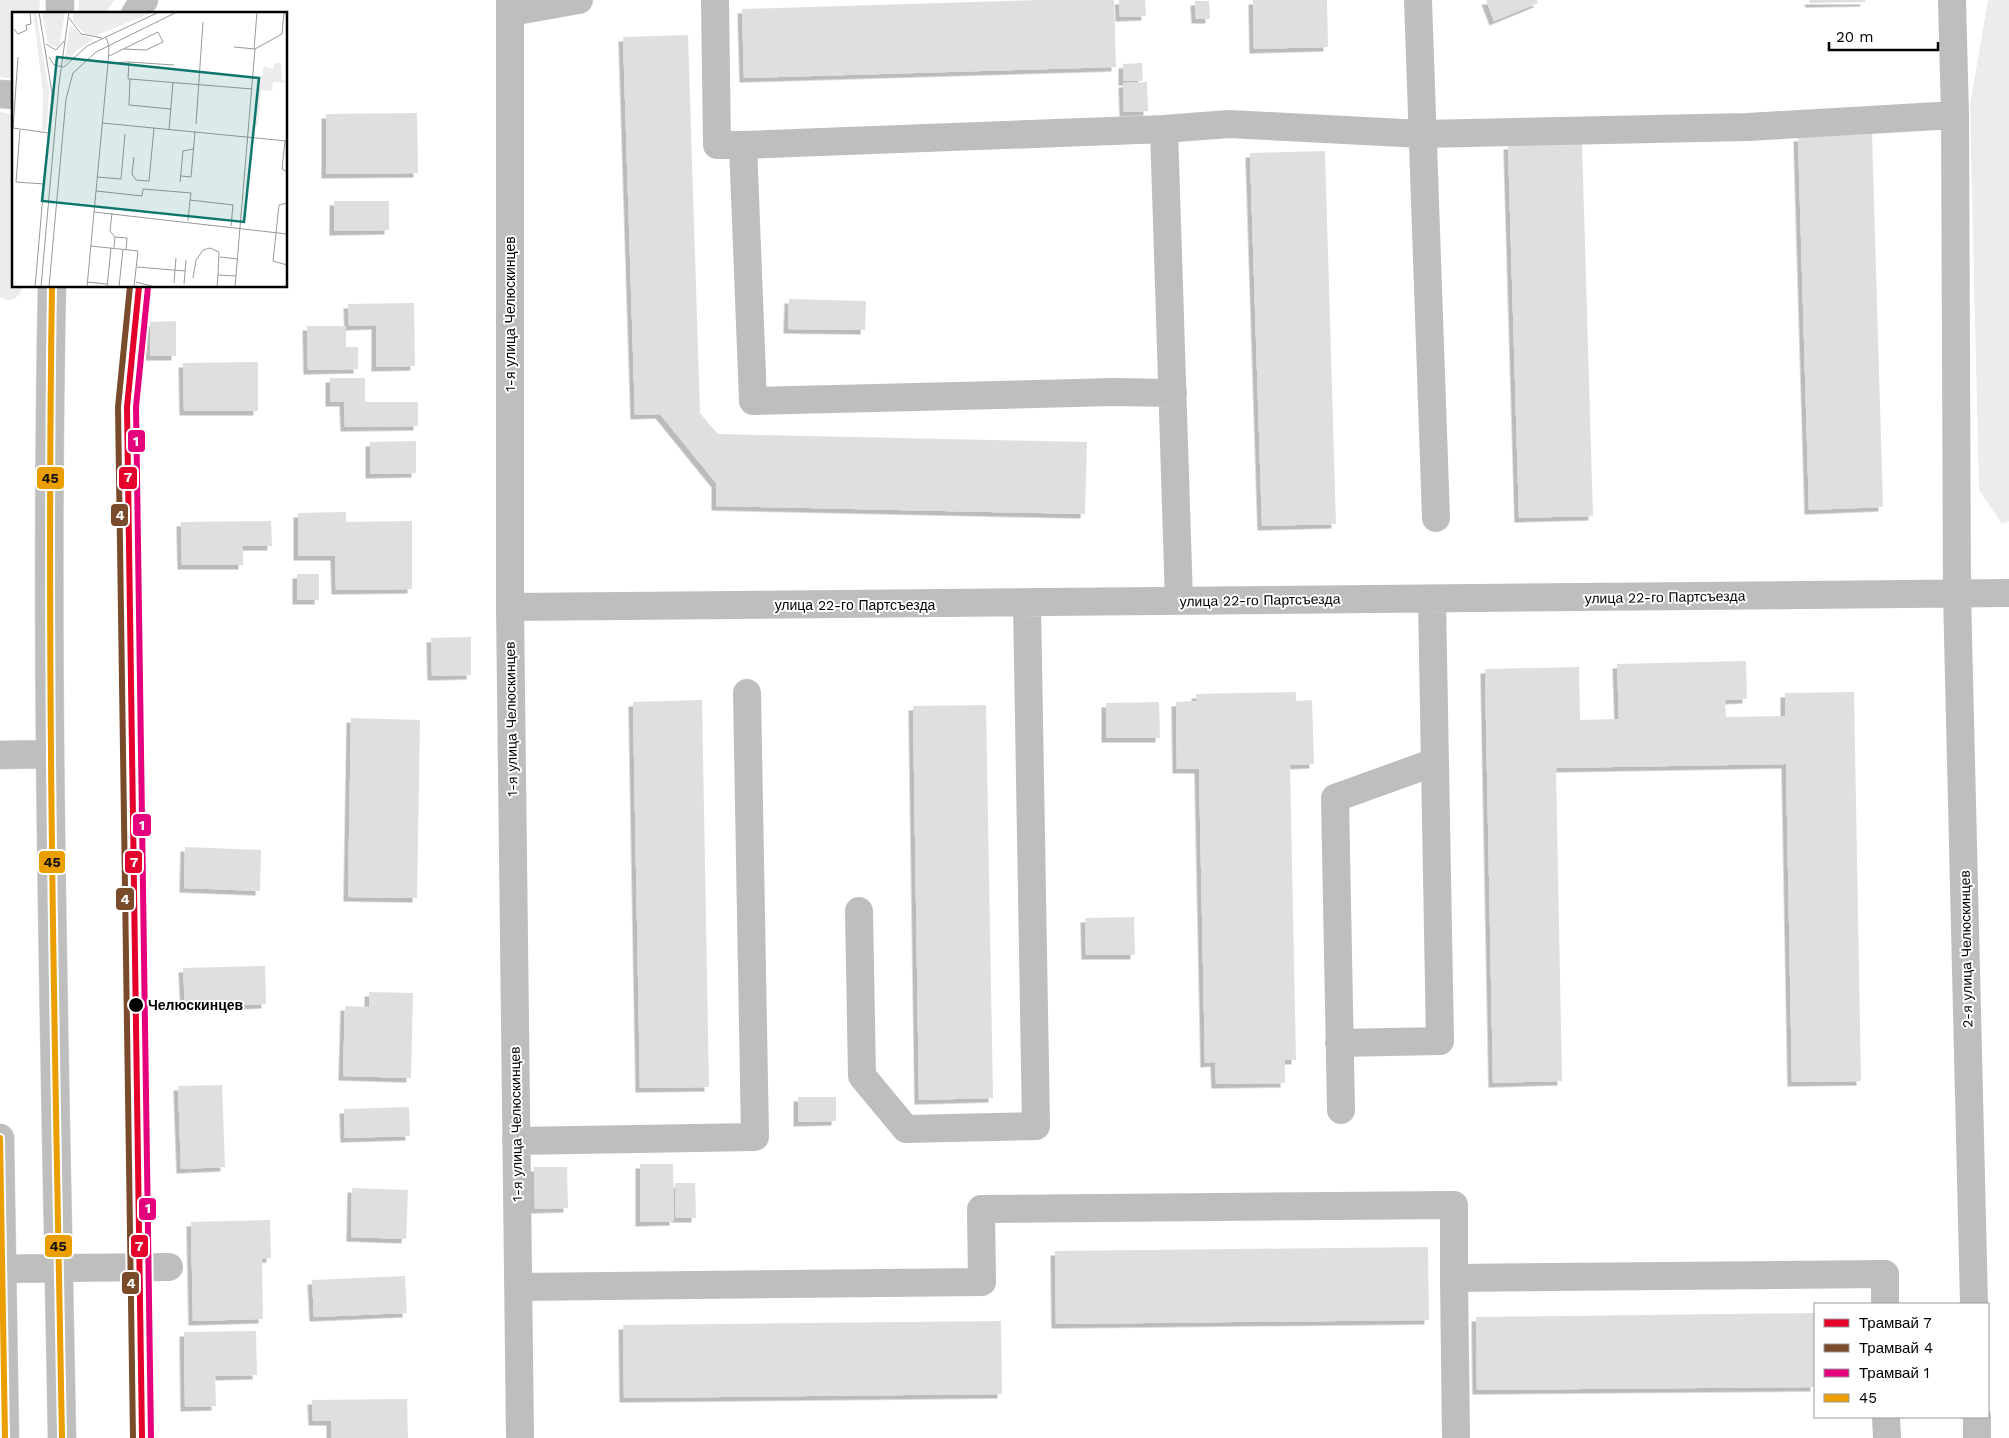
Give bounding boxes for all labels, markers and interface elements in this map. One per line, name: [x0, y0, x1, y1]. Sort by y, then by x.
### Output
inset map: [12, 12, 288, 288]
scale bar: [1829, 20, 1938, 52]
text: 20 m: [1836, 28, 1874, 46]
street label: 1-я улица Челюскинцев: [502, 236, 518, 392]
line badge: 1: [127, 429, 146, 453]
text: 1: [133, 433, 139, 449]
line badge: 45: [36, 466, 65, 490]
line badge: 7: [118, 466, 138, 490]
text: 7: [124, 469, 133, 485]
text: 45: [41, 470, 59, 486]
line badge: 4: [110, 503, 129, 527]
text: 4: [115, 507, 125, 523]
street label: улица 22-го Партсъезда: [1585, 588, 1746, 606]
street label: улица 22-го Партсъезда: [1180, 591, 1341, 609]
street label: улица 22-го Партсъезда: [775, 597, 936, 613]
street label: 1-я улица Челюскинцев: [502, 641, 520, 797]
line badge: 1: [132, 813, 152, 837]
text: 1: [139, 817, 145, 833]
line badge: 45: [38, 850, 66, 874]
line badge: 7: [124, 850, 143, 874]
text: 45: [43, 854, 61, 870]
text: 7: [130, 854, 139, 870]
street label: 2-я улица Челюскинцев: [1957, 870, 1975, 1028]
line badge: 4: [115, 887, 135, 911]
text: 4: [120, 891, 130, 907]
marker: Челюскинцев: [127, 996, 145, 1014]
place label: Челюскинцев: [148, 997, 244, 1013]
street label: 1-я улица Челюскинцев: [507, 1046, 525, 1202]
line badge: 1: [138, 1197, 157, 1221]
text: 1: [145, 1200, 151, 1216]
line badge: 45: [44, 1234, 73, 1258]
line badge: 7: [130, 1234, 149, 1258]
text: 45: [49, 1238, 67, 1254]
text: 7: [135, 1238, 144, 1254]
line badge: 4: [121, 1271, 140, 1295]
text: 4: [126, 1275, 136, 1291]
legend: [1814, 1303, 1989, 1418]
text: Трамвай 7: [1859, 1314, 1932, 1332]
text: Трамвай 4: [1859, 1339, 1933, 1357]
text: Трамвай 1: [1859, 1364, 1930, 1382]
text: 45: [1859, 1389, 1877, 1407]

